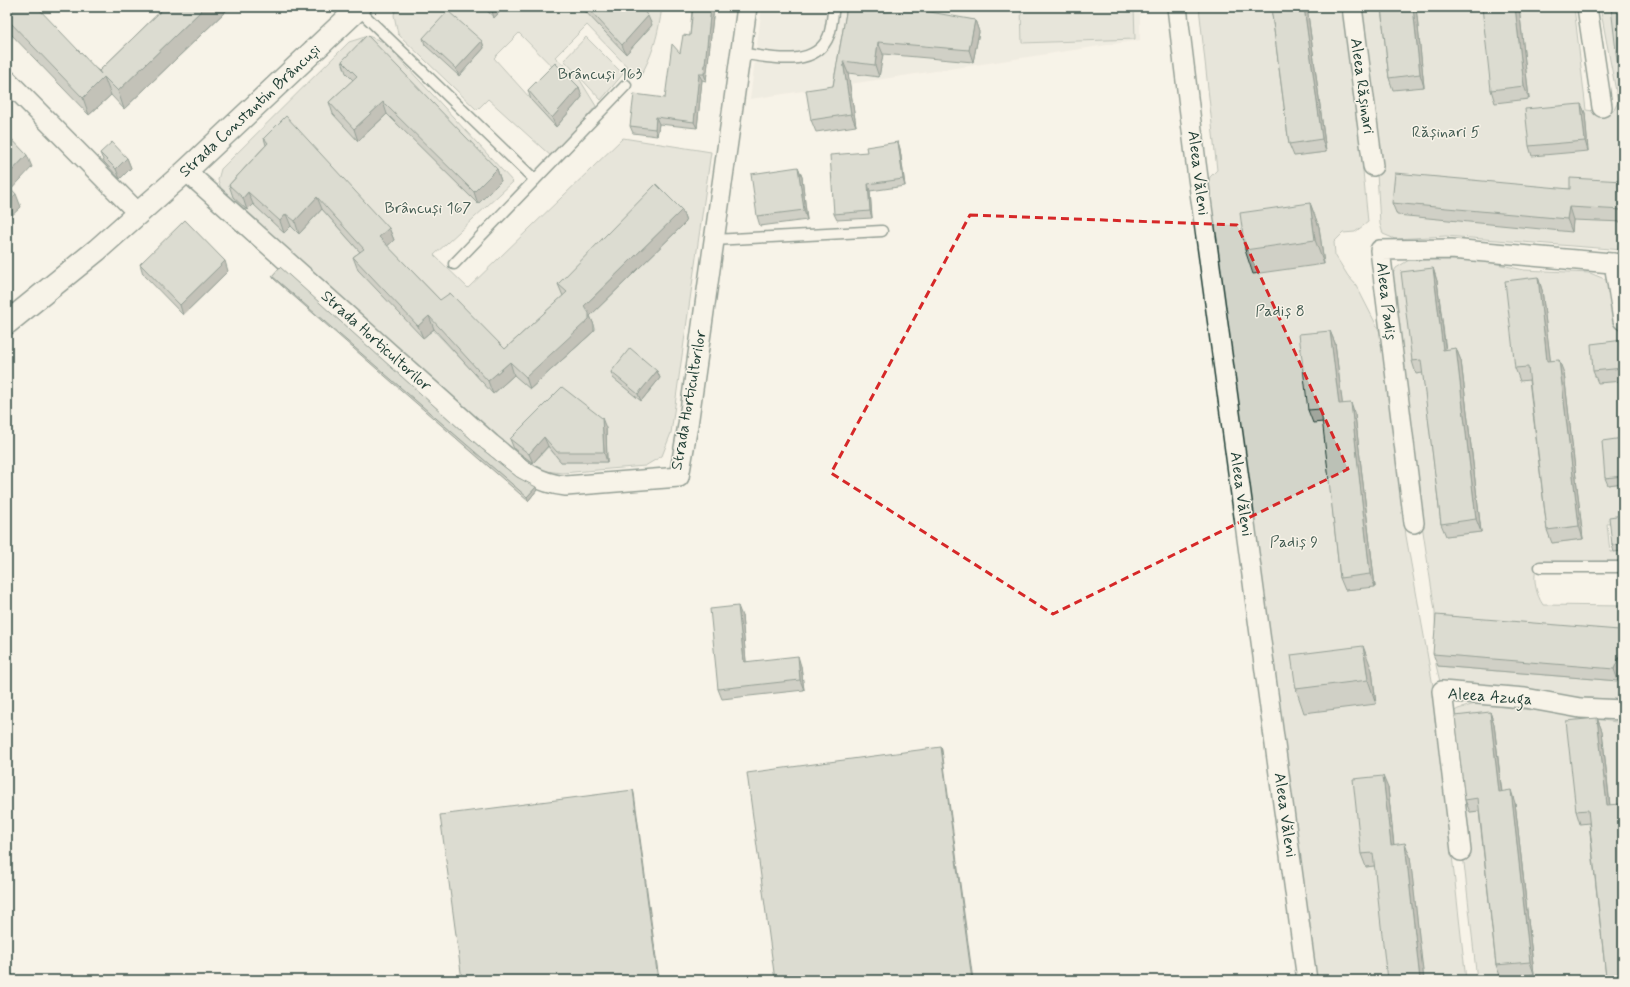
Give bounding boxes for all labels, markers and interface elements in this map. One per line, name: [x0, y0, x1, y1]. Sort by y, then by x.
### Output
street label: Aleea Rășinari: [1345, 37, 1379, 136]
street label: Strada Constantin Brâncuși: [175, 40, 326, 182]
park label: Brâncuși 163: [558, 64, 643, 85]
park label: Rășinari 5: [1412, 122, 1480, 143]
street label: Aleea Văleni: [1182, 129, 1214, 217]
park label: Brâncuși 167: [385, 198, 471, 219]
street label: Aleea Padiș: [1371, 261, 1401, 341]
street label: Strada Horticultorilor: [316, 286, 436, 397]
park label: Padiș 8: [1255, 301, 1305, 322]
street label: Strada Horticultorilor: [666, 328, 712, 472]
street label: Aleea Văleni: [1225, 450, 1257, 538]
park label: Padiș 9: [1270, 532, 1318, 553]
street label: Aleea Azuga: [1447, 684, 1533, 711]
street label: Aleea Văleni: [1269, 771, 1301, 859]

